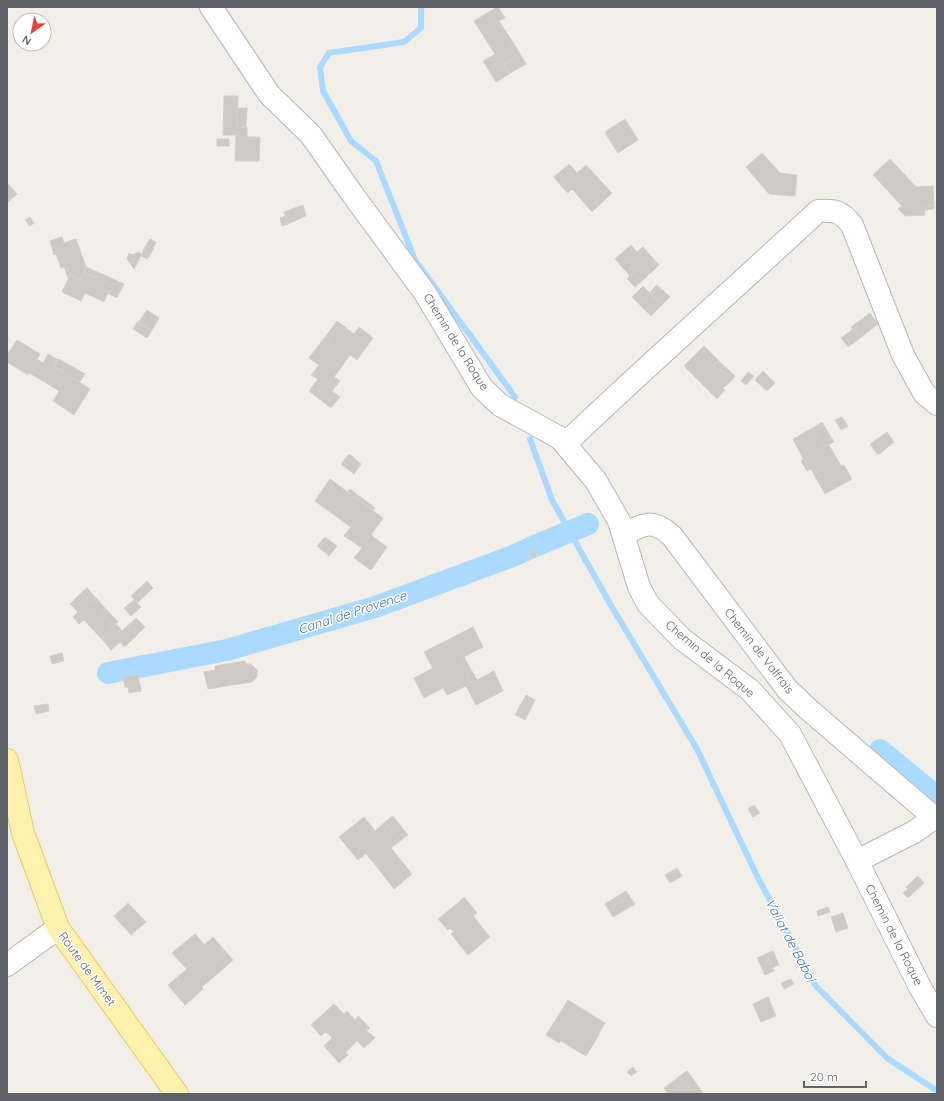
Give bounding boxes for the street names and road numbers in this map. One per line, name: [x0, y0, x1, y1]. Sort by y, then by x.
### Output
street label: Chemin de la Roque: [420, 290, 493, 393]
street label: Chemin de Valfrais: [721, 605, 798, 697]
street label: Chemin de la Roque: [663, 617, 758, 700]
street label: Chemin de la Roque: [862, 882, 927, 988]
street label: Route de Mimet: [56, 929, 119, 1009]

